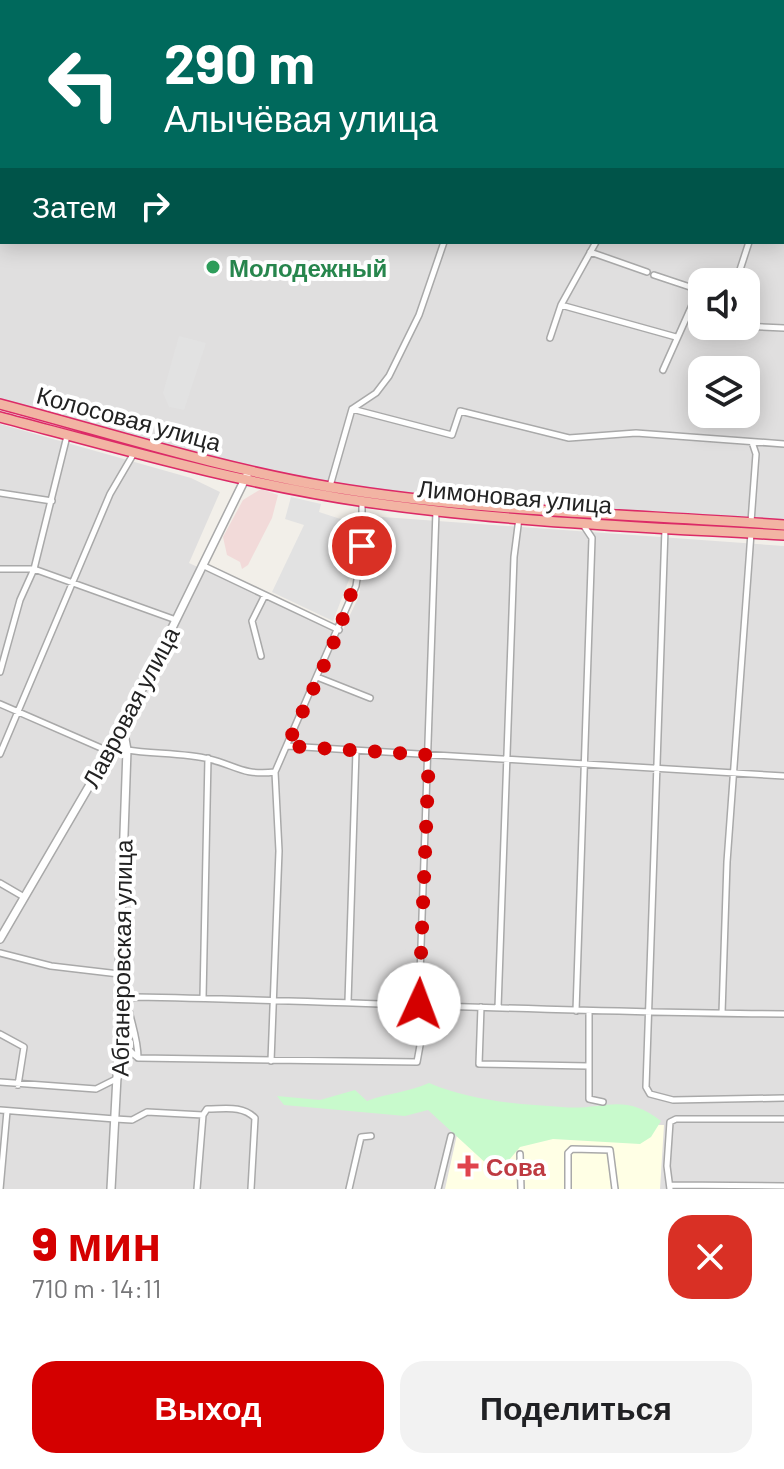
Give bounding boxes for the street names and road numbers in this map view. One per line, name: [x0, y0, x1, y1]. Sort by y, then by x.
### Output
street label: Колосовая улица: [34, 379, 225, 457]
street label: Лимоновая улица: [416, 473, 614, 519]
street label: Лавровая улица: [75, 621, 185, 792]
street label: Абганеровская улица: [104, 838, 138, 1077]

